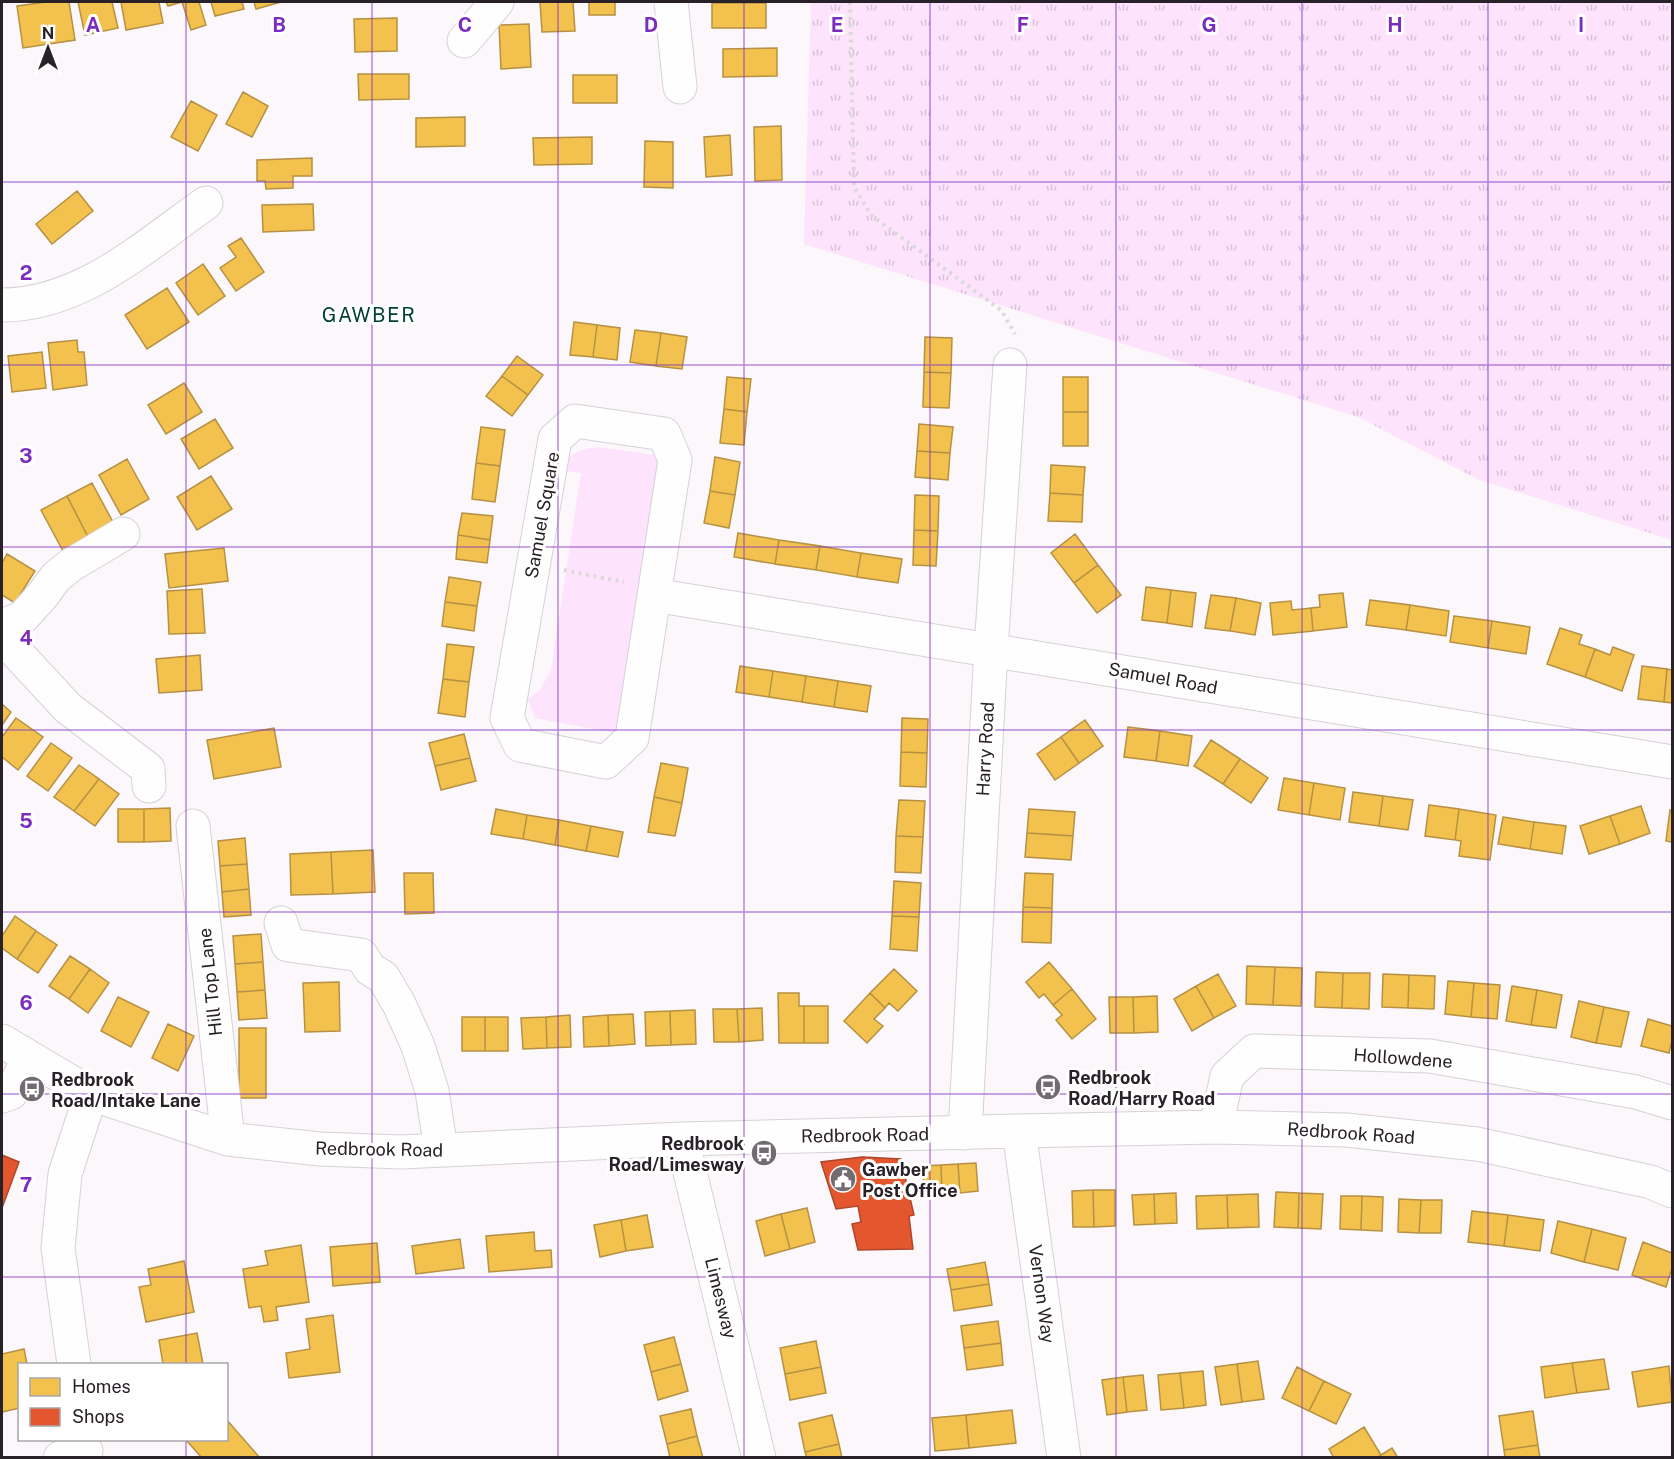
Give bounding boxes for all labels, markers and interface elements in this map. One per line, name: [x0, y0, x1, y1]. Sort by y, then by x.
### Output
text: A: [86, 13, 100, 37]
text: B: [272, 13, 286, 37]
text: C: [458, 13, 472, 37]
text: D: [644, 13, 658, 37]
text: E: [831, 13, 843, 37]
text: F: [1017, 13, 1029, 37]
text: G: [1201, 13, 1217, 37]
text: H: [1387, 13, 1403, 37]
text: I: [1578, 13, 1584, 37]
north arrow: [18, 18, 78, 78]
text: N: [42, 24, 54, 43]
text: 2: [20, 261, 32, 285]
district label: GAWBER: [322, 303, 416, 327]
text: 3: [19, 444, 33, 468]
street label: Samuel Square: [521, 450, 563, 580]
text: 4: [19, 626, 33, 650]
street label: Samuel Road: [1107, 658, 1219, 698]
street label: Harry Road: [972, 701, 998, 797]
text: 5: [19, 809, 33, 833]
street label: Hill Top Lane: [194, 927, 226, 1037]
text: 6: [19, 991, 33, 1015]
street label: Hollowdene: [1353, 1044, 1453, 1072]
place label: Redbrook Road/Harry Road: [1068, 1067, 1215, 1109]
place label: Redbrook Road/Intake Lane: [51, 1069, 201, 1111]
bus stop icon: Redbrook Road/Harry Road: [1033, 1072, 1063, 1102]
bus stop icon: Redbrook Road/Intake Lane: [17, 1074, 47, 1104]
street label: Redbrook Road: [1286, 1118, 1416, 1148]
street label: Redbrook Road: [801, 1123, 929, 1147]
place label: Redbrook Road/Limesway: [608, 1133, 745, 1175]
street label: Redbrook Road: [315, 1137, 443, 1161]
bus stop icon: Redbrook Road/Limesway: [749, 1138, 779, 1168]
place label: Gawber Post Office: [862, 1159, 958, 1201]
public building icon: Gawber Post Office: [828, 1164, 858, 1194]
text: 7: [20, 1173, 32, 1197]
street label: Vernon Way: [1025, 1243, 1059, 1345]
street label: Limesway: [701, 1255, 741, 1341]
legend: [18, 1363, 228, 1441]
text: Homes: [72, 1376, 131, 1397]
text: Shops: [72, 1406, 124, 1427]

